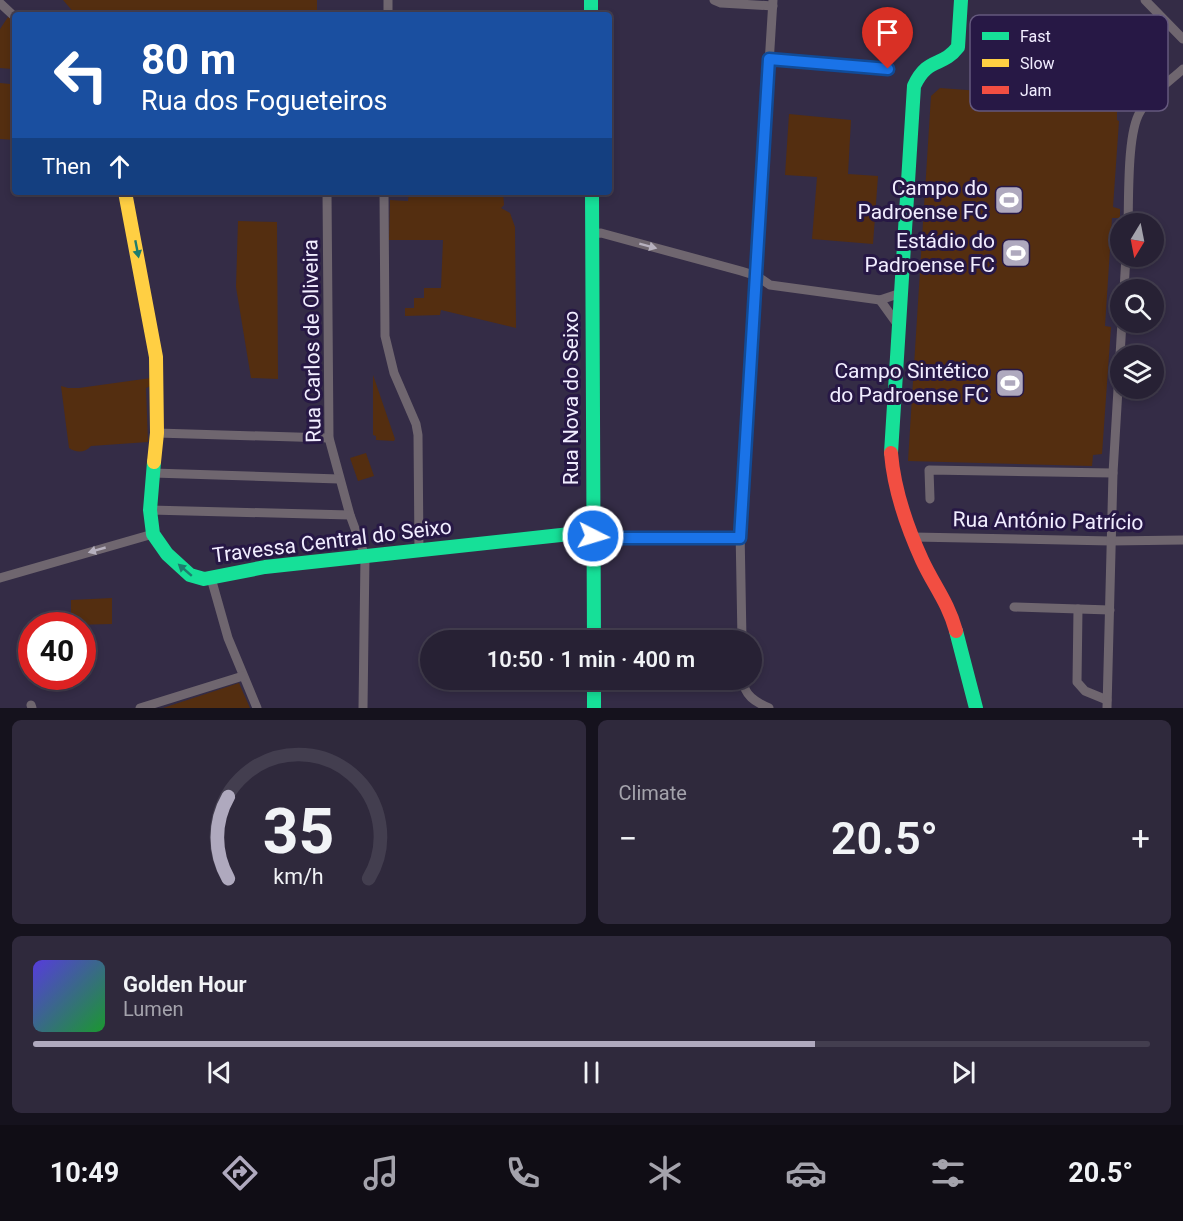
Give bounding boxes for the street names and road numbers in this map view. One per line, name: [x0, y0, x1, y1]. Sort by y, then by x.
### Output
street label: Rua Carlos de Oliveira: [298, 239, 326, 443]
street label: Rua Nova do Seixo: [559, 311, 583, 485]
street label: Rua António Patrício: [952, 507, 1144, 535]
street label: Travessa Central do Seixo: [211, 514, 453, 568]

